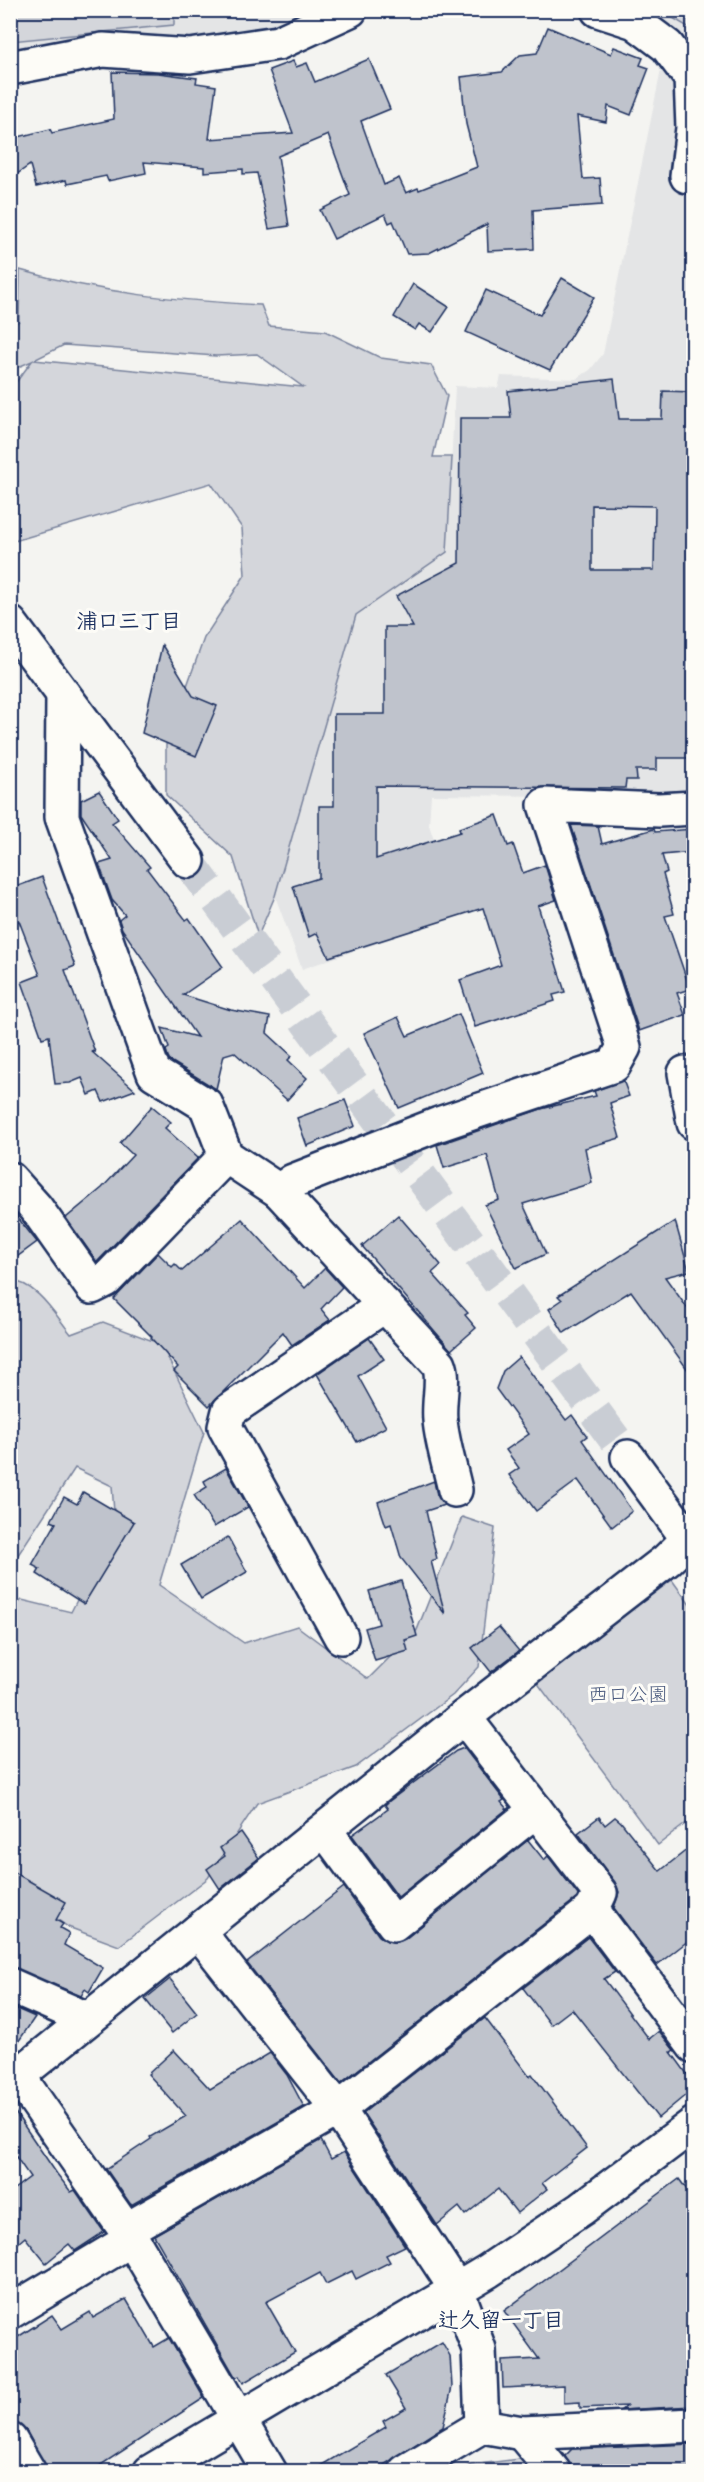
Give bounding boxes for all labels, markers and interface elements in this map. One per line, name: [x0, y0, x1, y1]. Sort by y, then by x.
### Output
district label: 浦口三丁目: [77, 608, 182, 636]
park label: 西口公園: [588, 1682, 668, 1709]
district label: 辻久留一丁目: [438, 2307, 564, 2335]

